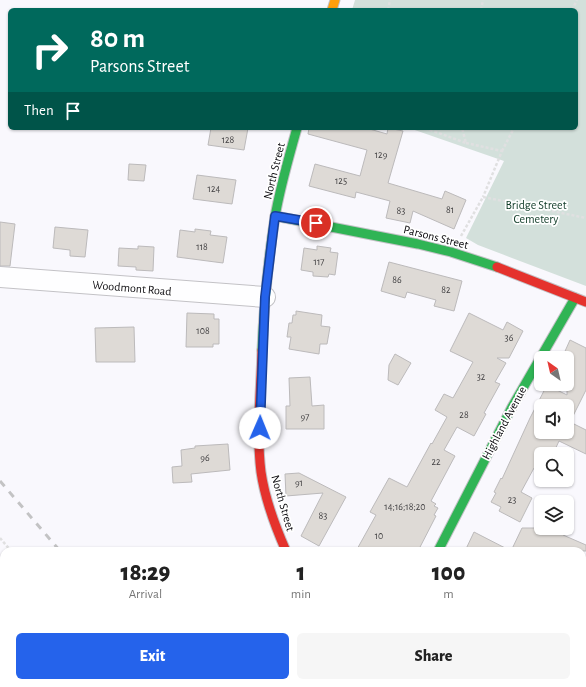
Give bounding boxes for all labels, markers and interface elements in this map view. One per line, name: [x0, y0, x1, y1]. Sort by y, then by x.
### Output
icon: right: [24, 24, 76, 76]
text: 80 m: [90, 25, 145, 53]
text: Parsons Street: [90, 58, 189, 76]
icon: arrive: [62, 100, 84, 122]
text: Then: [24, 103, 54, 118]
house number: 128: [222, 135, 235, 145]
street label: North Street: [261, 141, 287, 201]
house number: 129: [375, 150, 388, 160]
house number: 125: [335, 176, 347, 186]
house number: 124: [208, 184, 221, 194]
park label: Bridge Street Cemetery: [506, 199, 567, 226]
house number: 81: [446, 205, 454, 215]
pin: [299, 206, 333, 240]
house number: 83: [397, 206, 405, 216]
icon: arrive: [305, 212, 327, 234]
street label: Parsons Street: [402, 223, 470, 251]
house number: 118: [196, 242, 208, 252]
house number: 117: [313, 257, 325, 267]
house number: 86: [392, 275, 402, 285]
street label: Woodmont Road: [92, 279, 172, 297]
house number: 82: [441, 285, 451, 295]
house number: 108: [196, 326, 210, 336]
house number: 36: [505, 333, 514, 343]
north arrow: [534, 351, 574, 391]
map controls: [534, 351, 574, 535]
house number: 32: [477, 372, 486, 382]
street label: Highland Avenue: [480, 384, 528, 462]
button: sound: [534, 399, 574, 439]
position arrow: [239, 407, 281, 449]
house number: 28: [459, 410, 469, 420]
house number: 97: [301, 412, 309, 422]
button: search: [534, 447, 574, 487]
house number: 96: [200, 453, 210, 463]
house number: 22: [431, 457, 441, 467]
street label: North Street: [269, 474, 297, 533]
house number: 91: [295, 478, 303, 488]
house number: 23: [508, 495, 516, 505]
button: layers: [534, 495, 574, 535]
house number: 14;16;18;20: [384, 502, 426, 512]
house number: 83: [319, 511, 327, 521]
house number: 10: [375, 531, 383, 541]
text: 18:29: [121, 561, 170, 585]
text: 1: [297, 561, 305, 585]
text: 100: [432, 561, 465, 585]
text: Arrival: [129, 588, 162, 601]
text: min: [291, 588, 311, 601]
text: m: [443, 588, 454, 601]
button: Exit: [16, 633, 289, 679]
button: Share: [297, 633, 570, 679]

